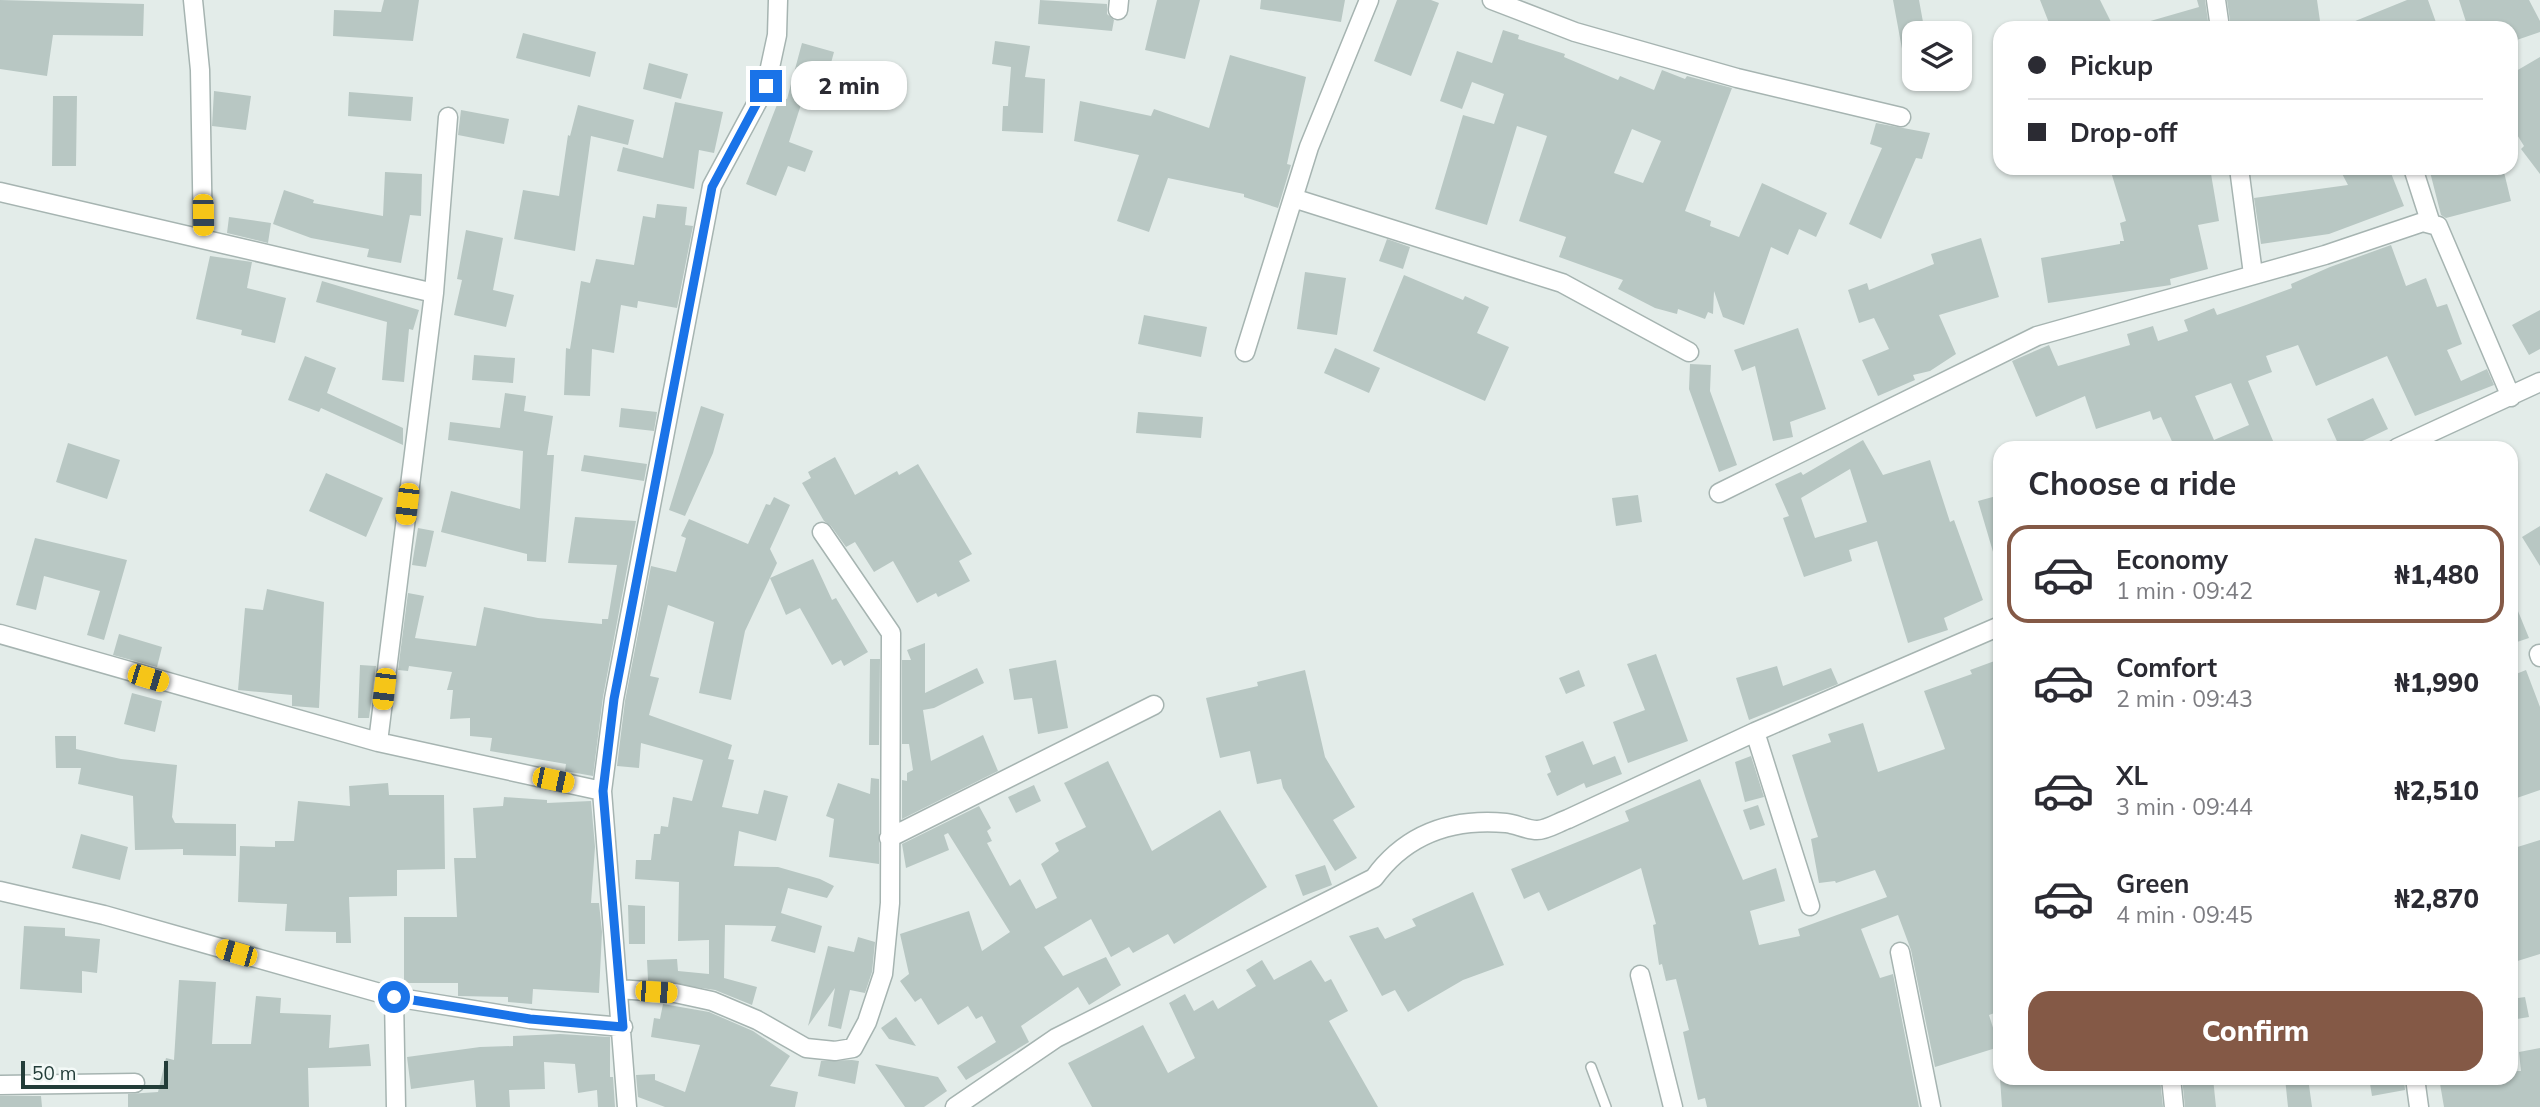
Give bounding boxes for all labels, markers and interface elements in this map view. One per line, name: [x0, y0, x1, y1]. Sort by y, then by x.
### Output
map controls: [1902, 21, 1972, 91]
button: layers: [1902, 21, 1972, 91]
text: Pickup: [2070, 49, 2153, 82]
callout: 2 min: [790, 62, 906, 110]
route end: [750, 70, 782, 102]
text: 2 min: [818, 71, 880, 100]
text: Drop-off: [2070, 116, 2177, 149]
car: [193, 194, 214, 236]
text: Choose a ride: [2028, 463, 2236, 503]
car: [395, 482, 420, 526]
icon: car: [2032, 543, 2095, 606]
text: Economy: [2116, 543, 2228, 576]
text: ₦1,480: [2394, 558, 2479, 591]
text: 1 min · 09:42: [2116, 576, 2253, 605]
icon: car: [2032, 651, 2095, 714]
text: Comfort: [2116, 651, 2217, 684]
car: [125, 662, 172, 694]
text: ₦1,990: [2394, 666, 2479, 699]
car: [372, 667, 397, 711]
text: 2 min · 09:43: [2116, 684, 2253, 713]
icon: car: [2032, 759, 2095, 822]
text: XL: [2116, 759, 2148, 792]
car: [531, 765, 576, 795]
text: ₦2,510: [2394, 774, 2479, 807]
text: 3 min · 09:44: [2116, 792, 2253, 821]
icon: car: [2032, 867, 2095, 930]
text: Green: [2116, 867, 2189, 900]
text: ₦2,870: [2394, 882, 2479, 915]
text: 4 min · 09:45: [2116, 900, 2253, 929]
car: [213, 937, 260, 969]
car: [635, 980, 678, 1004]
route start: [378, 981, 410, 1013]
button: Confirm: [2028, 991, 2483, 1071]
scale bar: [21, 1058, 168, 1090]
text: 50 m: [32, 1061, 76, 1085]

